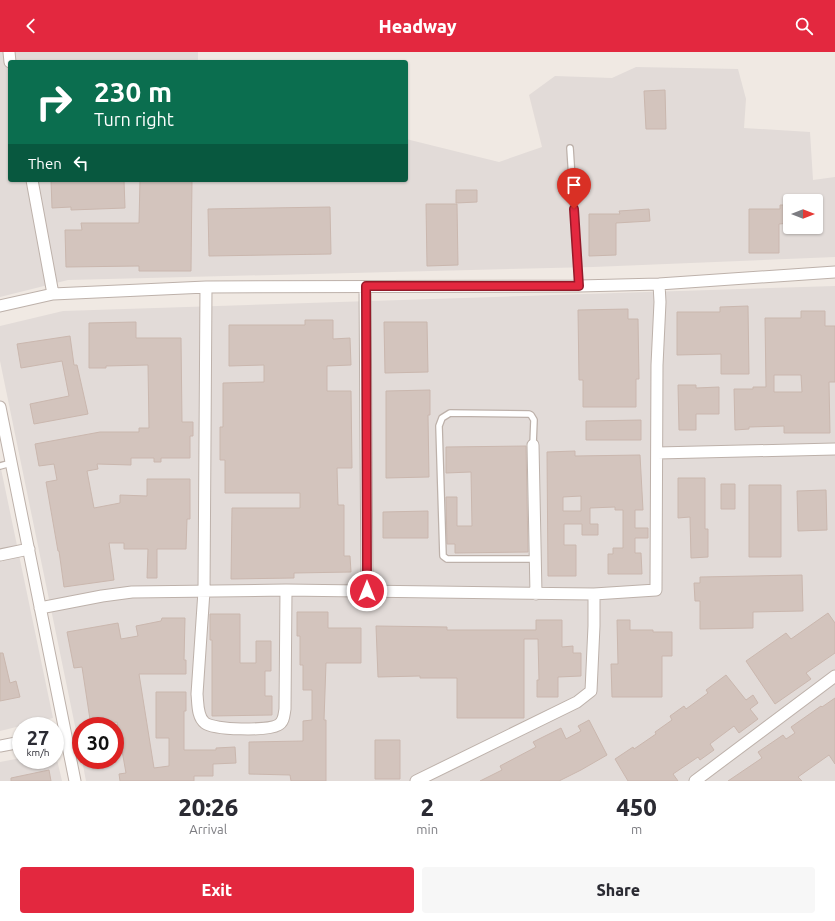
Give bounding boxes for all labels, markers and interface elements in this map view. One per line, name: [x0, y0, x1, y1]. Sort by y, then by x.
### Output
icon: back: [20, 15, 42, 37]
icon: search: [793, 15, 815, 37]
text: Headway: [378, 16, 457, 36]
icon: right: [28, 76, 80, 128]
text: 230 m: [94, 76, 172, 107]
text: Turn right: [94, 109, 174, 129]
icon: left: [70, 152, 92, 174]
text: Then: [28, 155, 62, 172]
pin: [557, 168, 591, 209]
icon: arrive: [563, 174, 585, 196]
north arrow: [783, 194, 823, 234]
map controls: [783, 194, 823, 234]
position arrow: [346, 570, 388, 612]
speed limit sign: 30: [72, 717, 124, 769]
text: 27: [27, 726, 49, 749]
text: km/h: [26, 747, 50, 758]
text: 20:26: [178, 794, 238, 821]
text: 2: [420, 794, 434, 821]
text: 450: [616, 794, 657, 821]
text: Arrival: [189, 822, 227, 836]
text: min: [416, 822, 438, 836]
text: m: [631, 822, 642, 836]
button: Exit: [20, 867, 414, 913]
button: Share: [422, 867, 815, 913]

